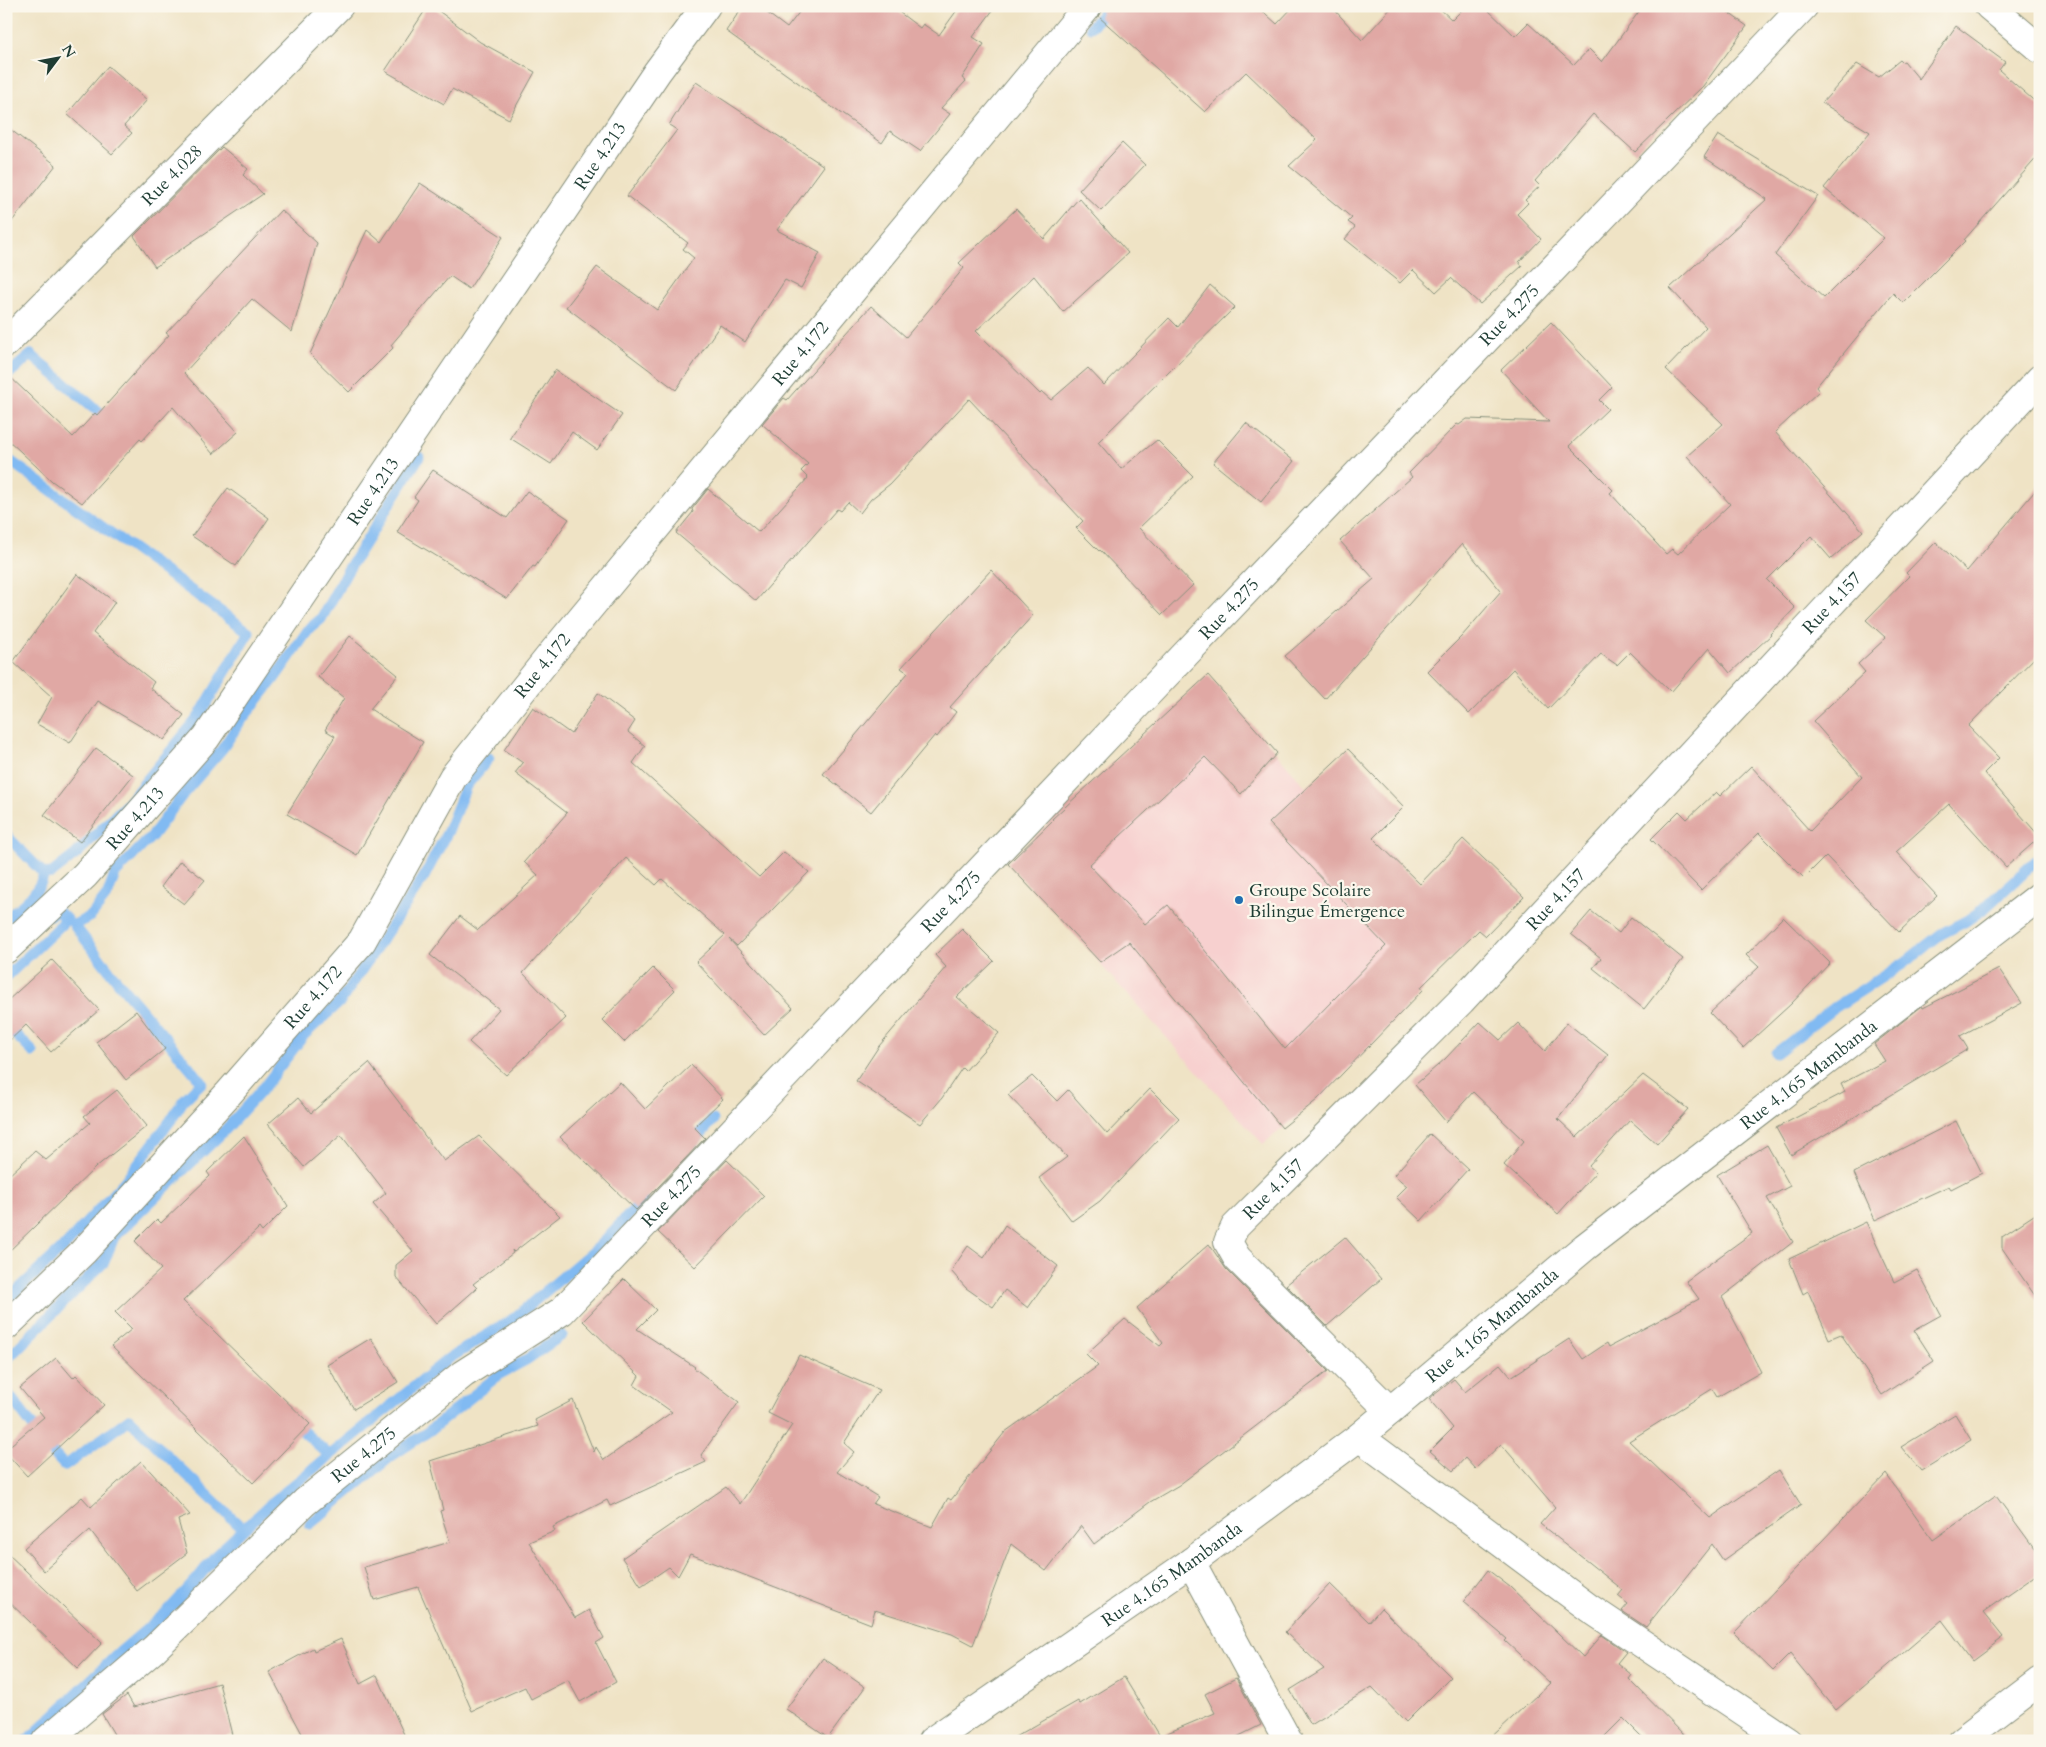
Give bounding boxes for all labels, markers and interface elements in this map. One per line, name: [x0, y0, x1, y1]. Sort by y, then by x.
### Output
north arrow: [32, 32, 82, 82]
text: N: [57, 41, 80, 62]
street label: Rue 4.213: [569, 117, 632, 195]
street label: Rue 4.028: [136, 139, 208, 212]
street label: Rue 4.275: [1474, 279, 1545, 352]
street label: Rue 4.172: [767, 316, 835, 391]
street label: Rue 4.213: [342, 453, 405, 530]
street label: Rue 4.157: [1797, 566, 1867, 640]
street label: Rue 4.275: [1194, 572, 1265, 645]
street label: Rue 4.172: [509, 628, 577, 704]
street label: Rue 4.213: [101, 781, 170, 856]
street label: Rue 4.157: [1521, 863, 1591, 936]
street label: Rue 4.275: [916, 865, 987, 938]
place label: Groupe Scolaire Bilingue Émergence: [1249, 878, 1405, 924]
marker: Groupe Scolaire Bilingue Émergence: [1233, 894, 1245, 906]
street label: Rue 4.172: [278, 960, 348, 1035]
street label: Rue 4.165 Mambanda: [1735, 1014, 1883, 1136]
street label: Rue 4.157: [1237, 1153, 1309, 1225]
street label: Rue 4.275: [636, 1160, 707, 1233]
street label: Rue 4.165 Mambanda: [1420, 1262, 1564, 1389]
street label: Rue 4.275: [326, 1421, 402, 1489]
street label: Rue 4.165 Mambanda: [1097, 1516, 1248, 1633]

